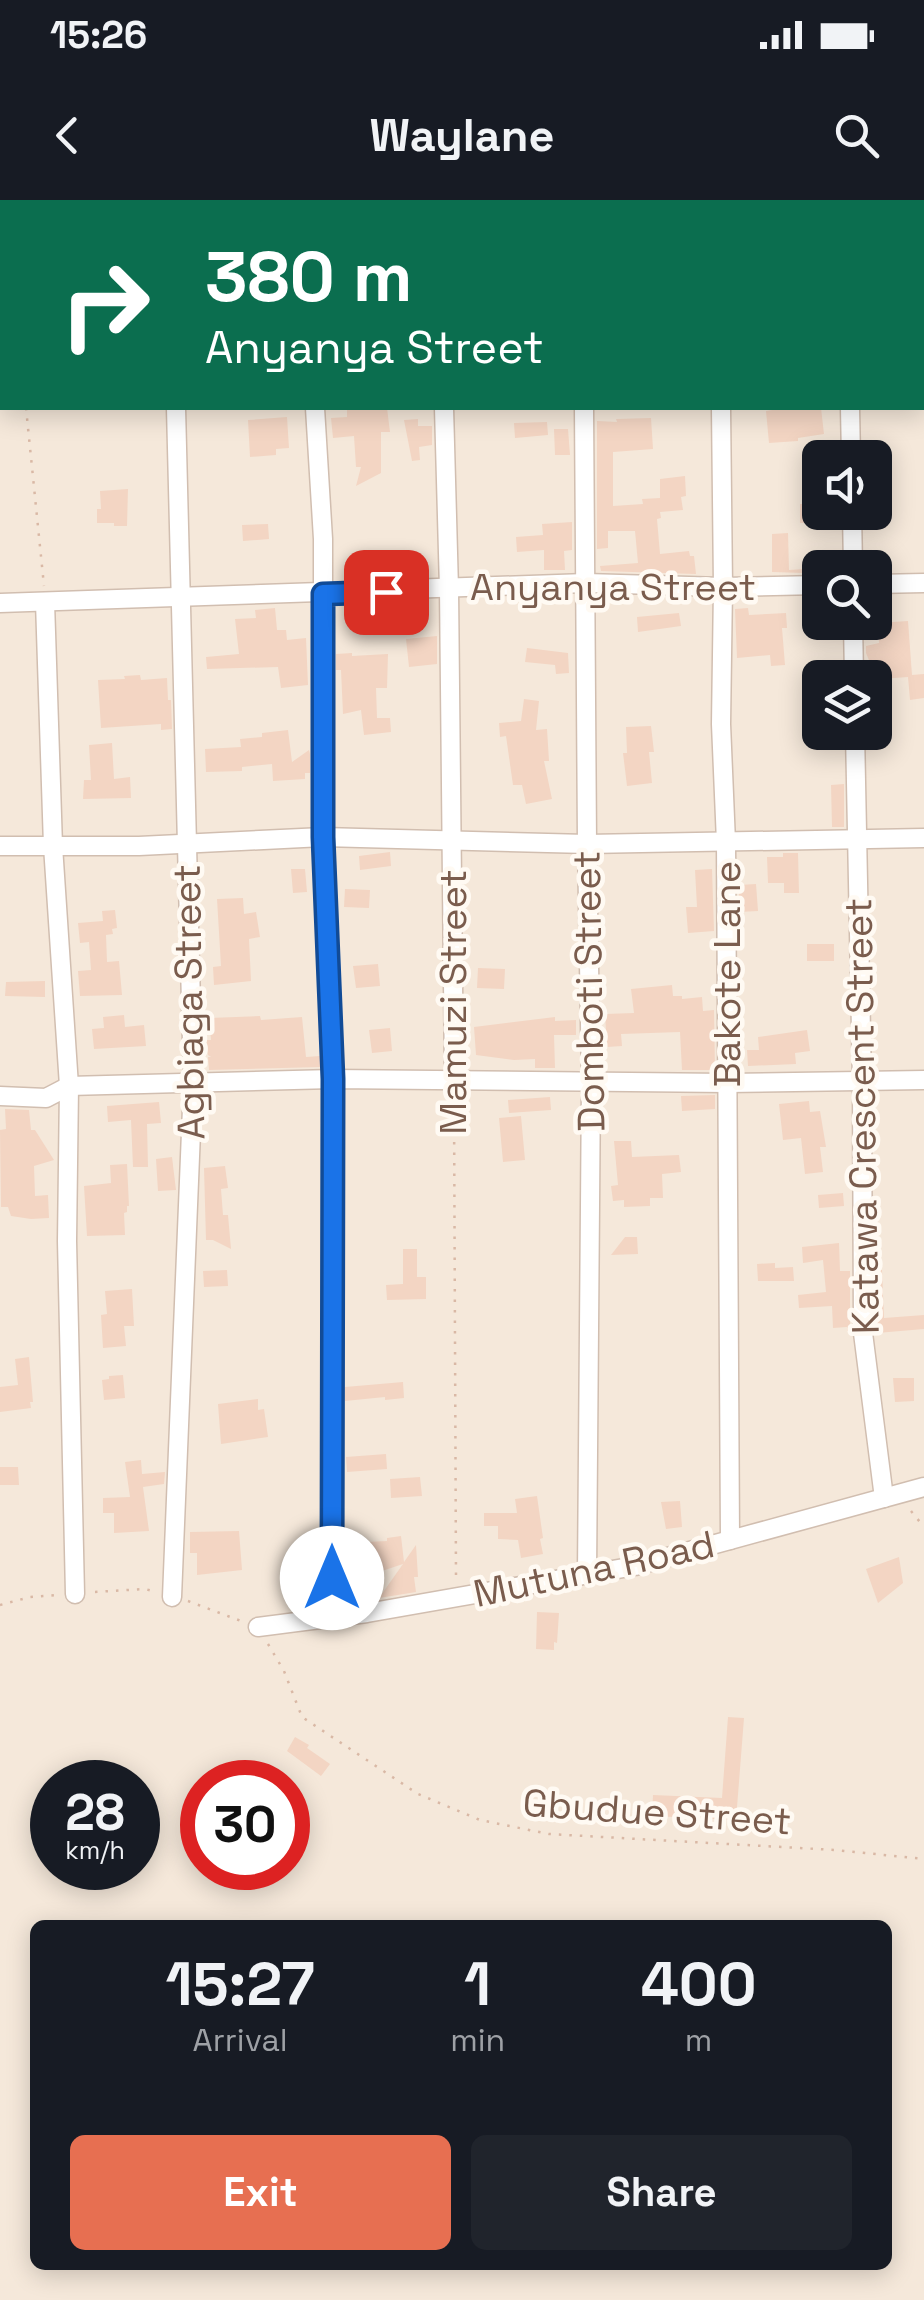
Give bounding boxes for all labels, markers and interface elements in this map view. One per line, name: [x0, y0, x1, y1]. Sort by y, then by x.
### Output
text: 15:26: [50, 11, 147, 59]
text: Waylane: [370, 107, 554, 164]
icon: back: [40, 108, 95, 163]
icon: search: [829, 108, 884, 163]
text: 380 m: [205, 232, 412, 321]
icon: right: [40, 240, 170, 370]
text: Anyanya Street: [205, 319, 544, 376]
map controls: [802, 440, 892, 750]
button: sound: [802, 440, 892, 530]
pin: [344, 550, 429, 635]
button: search: [802, 550, 892, 640]
street label: Anyanya Street: [470, 563, 756, 611]
icon: arrive: [359, 565, 414, 620]
button: layers: [802, 660, 892, 750]
street label: Domboti Street: [563, 850, 615, 1132]
street label: Bakote Lane: [703, 861, 751, 1087]
street label: Agbiaga Street: [163, 864, 215, 1140]
street label: Mamuzi Street: [429, 869, 477, 1135]
street label: Katawa Crescent Street: [834, 897, 890, 1335]
street label: Mutuna Road: [469, 1520, 719, 1618]
position arrow: [280, 1526, 384, 1630]
speed limit sign: 30: [180, 1760, 310, 1890]
street label: Gbudue Street: [521, 1779, 793, 1845]
text: 28: [65, 1781, 125, 1845]
text: km/h: [65, 1834, 125, 1866]
text: 15:27: [165, 1946, 315, 2023]
text: 1: [464, 1946, 491, 2023]
text: 400: [641, 1946, 757, 2023]
text: Arrival: [193, 2020, 288, 2060]
text: min: [450, 2020, 505, 2060]
text: m: [685, 2020, 712, 2060]
button: Exit: [70, 2135, 451, 2250]
button: Share: [471, 2135, 852, 2250]

